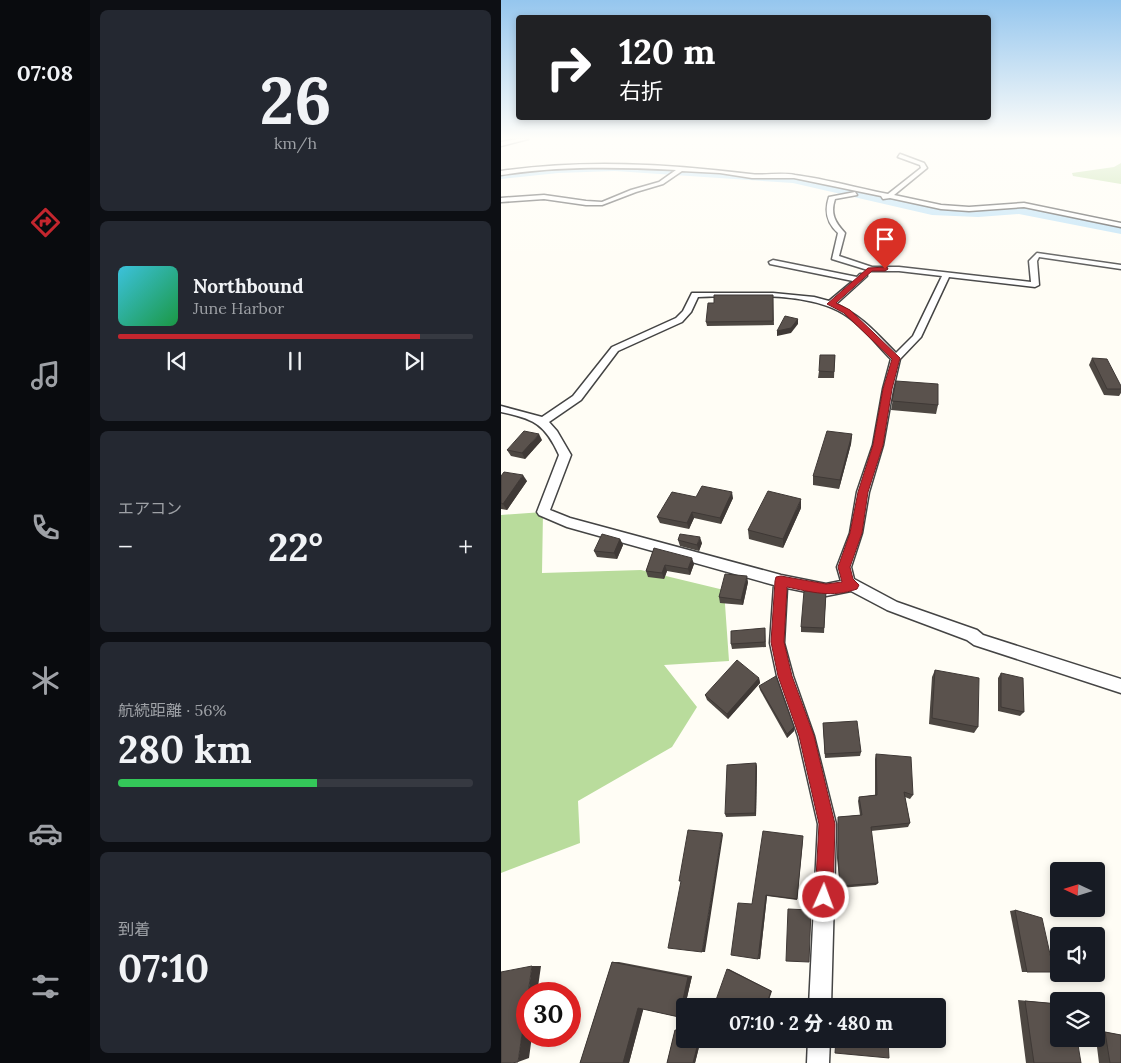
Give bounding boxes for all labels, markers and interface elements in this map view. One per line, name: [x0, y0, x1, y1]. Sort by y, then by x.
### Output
text: 120 m: [619, 29, 716, 74]
icon: right: [536, 35, 601, 100]
text: 07:08: [17, 59, 73, 87]
text: 26: [259, 59, 332, 142]
text: 右折: [619, 77, 663, 105]
text: km/h: [274, 133, 317, 153]
icon: directions: [28, 205, 63, 240]
pin: [864, 218, 906, 269]
icon: arrive: [871, 225, 899, 253]
text: Northbound: [193, 274, 304, 298]
text: June Harbor: [193, 298, 284, 318]
icon: previous: [163, 347, 191, 375]
icon: pause: [281, 347, 309, 375]
icon: next: [400, 347, 428, 375]
icon: music: [28, 358, 63, 393]
text: エアコン: [118, 498, 182, 518]
icon: phone: [28, 510, 63, 545]
text: 22°: [268, 523, 323, 571]
text: −: [118, 529, 133, 565]
text: +: [458, 529, 473, 565]
icon: climate: [28, 663, 63, 698]
text: 航続距離 · 56%: [118, 700, 226, 720]
text: 280 km: [118, 725, 252, 773]
icon: car: [28, 816, 63, 851]
north arrow: [1050, 862, 1105, 918]
map controls: [1050, 862, 1105, 1047]
position arrow: [797, 870, 849, 922]
text: 到着: [118, 919, 150, 939]
button: sound: [1050, 927, 1105, 982]
text: 07:10: [118, 944, 209, 992]
icon: filters: [28, 969, 63, 1004]
speed limit sign: 30: [516, 982, 581, 1047]
button: layers: [1050, 992, 1105, 1047]
text: 07:10 · 2 分 · 480 m: [729, 1011, 893, 1035]

